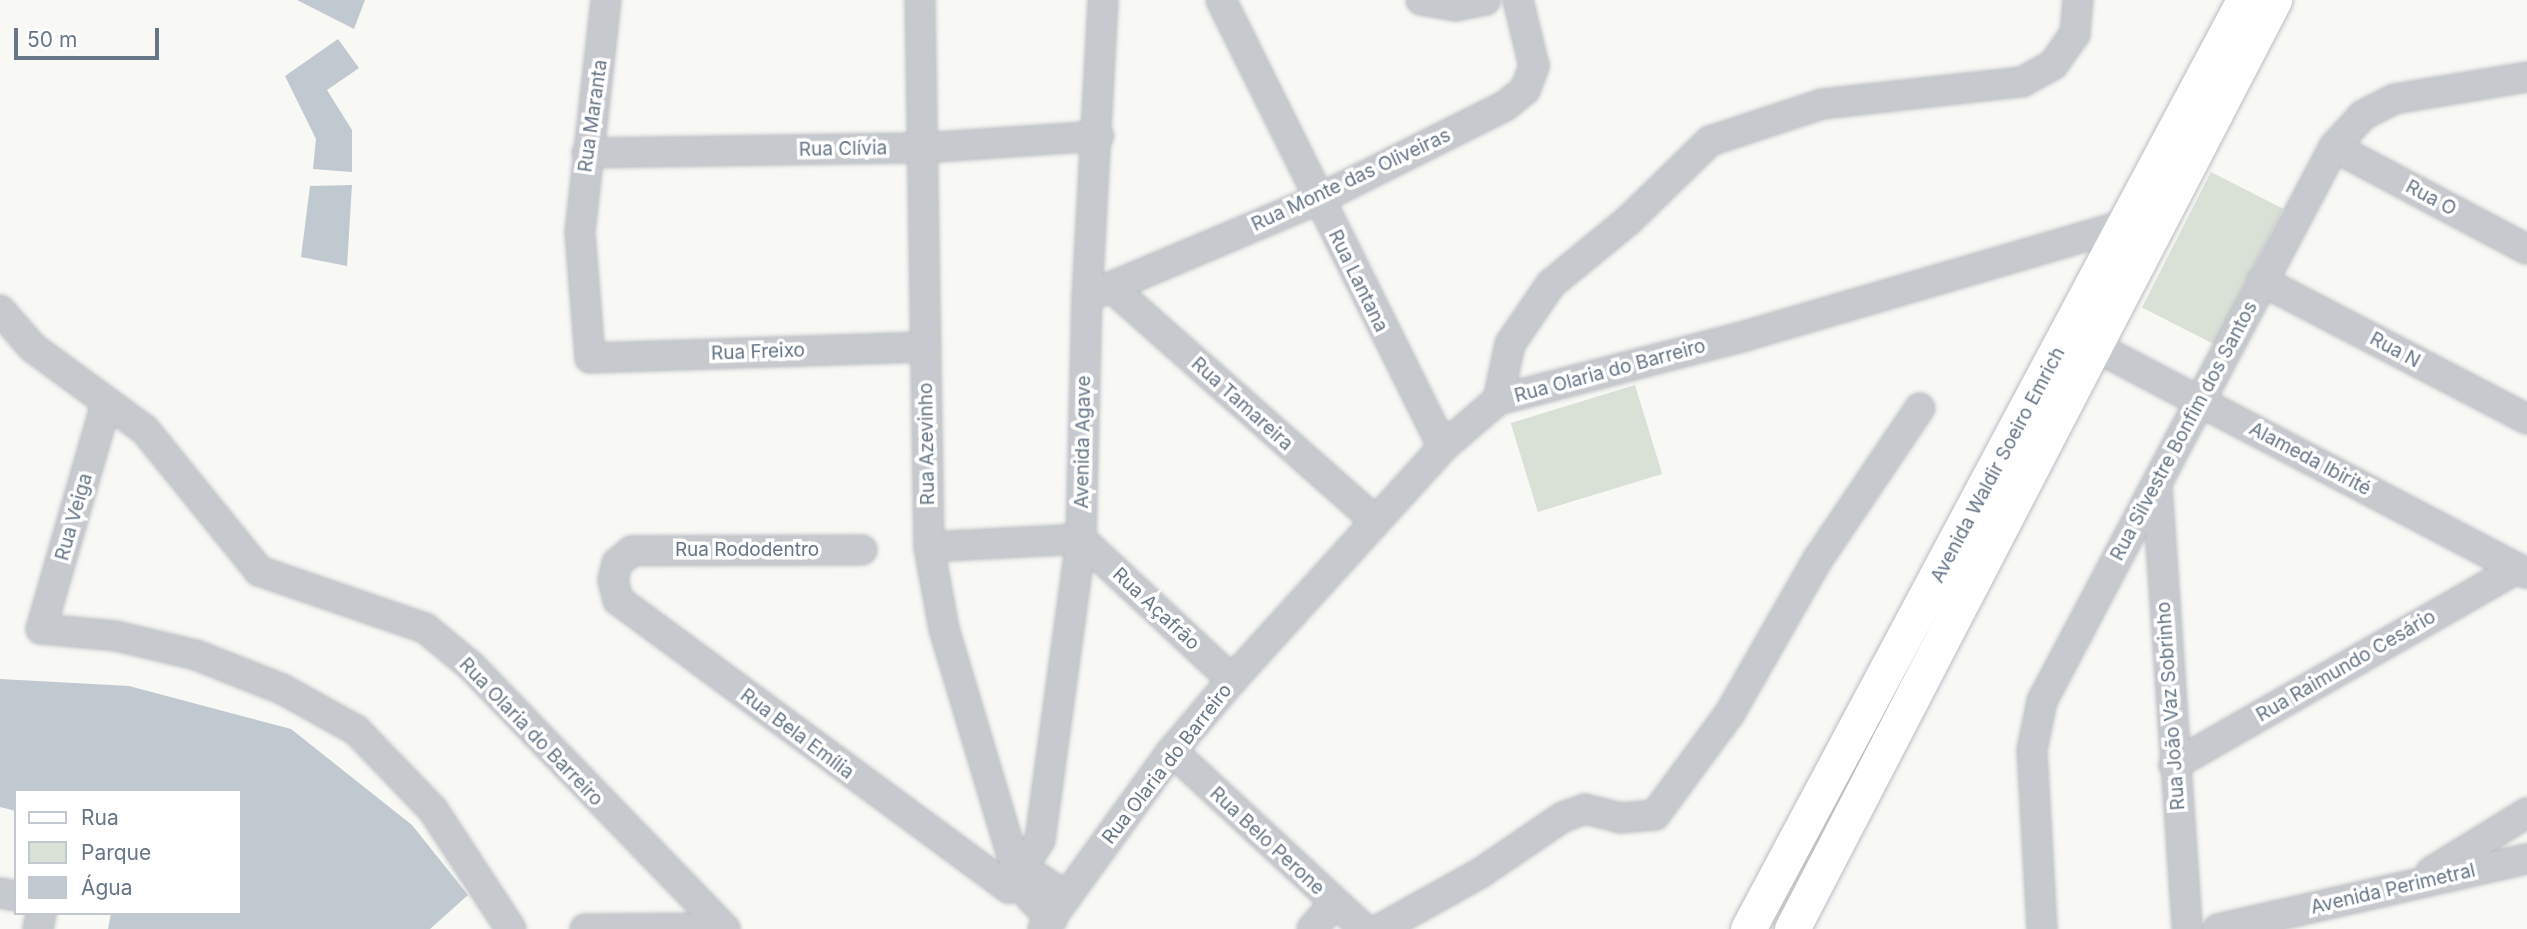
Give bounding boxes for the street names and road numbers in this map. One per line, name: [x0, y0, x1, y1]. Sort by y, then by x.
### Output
street label: Rua Maranta: [574, 58, 612, 174]
street label: Rua Monte das Oliveiras: [1248, 124, 1454, 236]
street label: Rua Clívia: [799, 137, 887, 161]
street label: Rua O: [2402, 175, 2460, 221]
street label: Rua Lantana: [1323, 226, 1393, 336]
street label: Rua Silvestre Bonfim dos Santos: [2106, 297, 2262, 565]
street label: Rua N: [2366, 327, 2424, 373]
street label: Rua Olaria do Barreiro: [1512, 334, 1708, 408]
street label: Rua Freixo: [711, 339, 805, 365]
street label: Avenida Waldir Soeiro Emrich: [1926, 343, 2070, 587]
street label: Rua Tamareira: [1187, 352, 1297, 456]
street label: Avenida Agave: [1070, 375, 1096, 509]
street label: Rua Azevinho: [915, 382, 939, 506]
street label: Alameda Ibirité: [2245, 417, 2375, 501]
street label: Rua Veiga: [51, 471, 97, 563]
street label: Rua Rododentro: [675, 539, 819, 561]
street label: Rua Açafrão: [1108, 563, 1204, 655]
street label: Rua João Vaz Sobrinho: [2152, 601, 2190, 811]
street label: Rua Raimundo Cesário: [2252, 605, 2440, 727]
street label: Rua Olaria do Barreiro: [454, 653, 608, 811]
street label: Rua Olaria do Barreiro: [1097, 679, 1237, 849]
street label: Rua Bela Emília: [736, 684, 858, 784]
street label: Rua Belo Perone: [1205, 782, 1329, 900]
street label: Avenida Perimetral: [2308, 859, 2478, 919]

